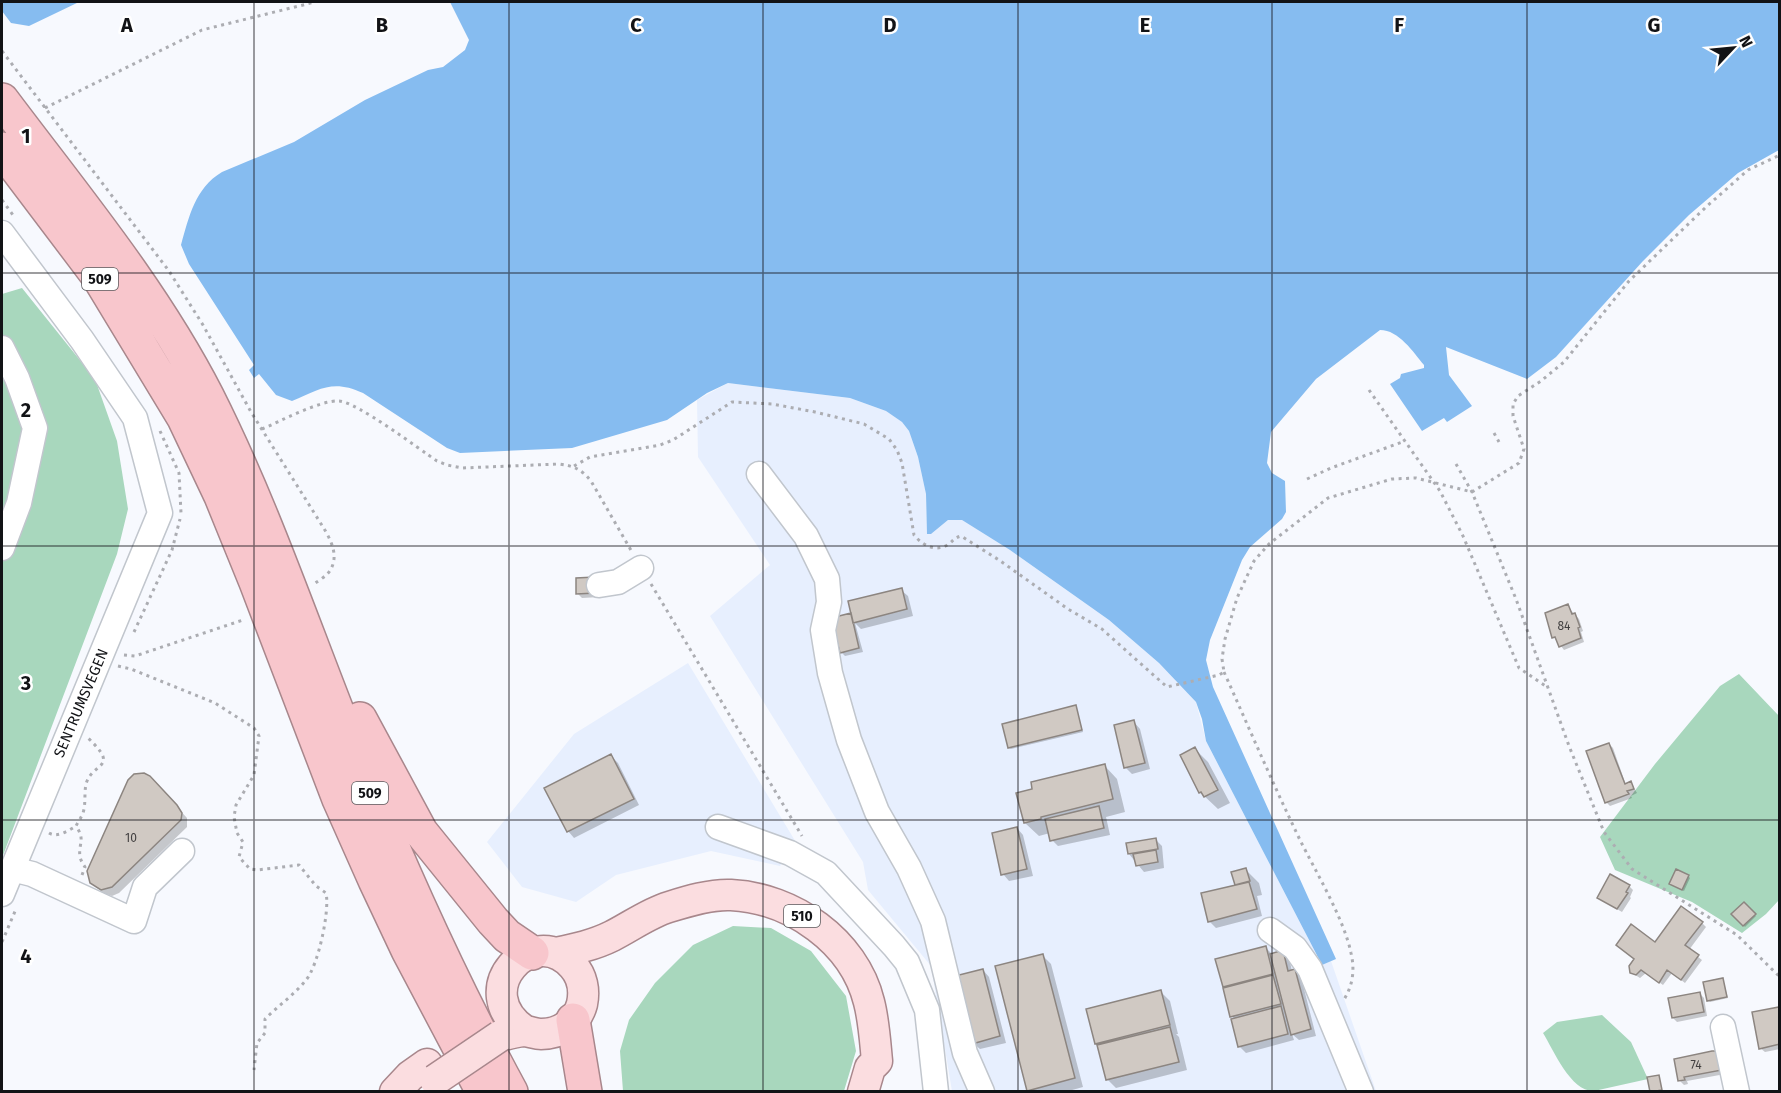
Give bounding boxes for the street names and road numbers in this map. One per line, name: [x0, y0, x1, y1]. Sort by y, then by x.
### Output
road number: 509: [82, 268, 118, 290]
street label: SENTRUMSVEGEN: [50, 646, 112, 760]
road number: 509: [352, 782, 388, 804]
road number: 510: [784, 905, 820, 927]

